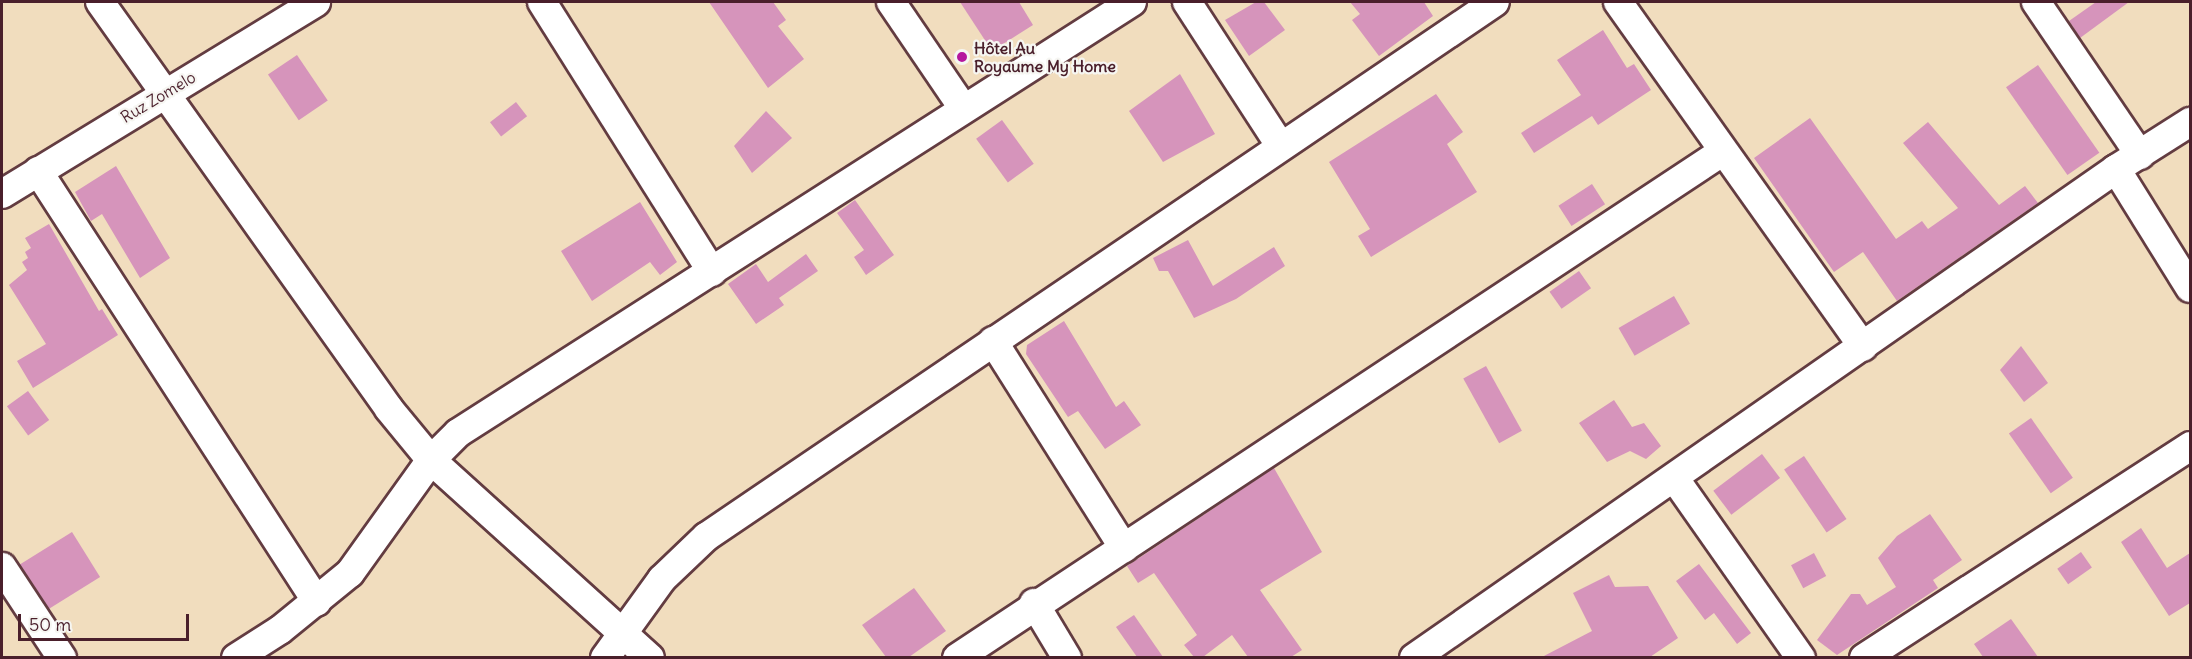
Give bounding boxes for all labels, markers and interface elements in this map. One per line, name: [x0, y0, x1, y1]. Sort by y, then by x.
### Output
place label: Hôtel Au Royaume My Home: [974, 38, 1116, 76]
marker: Hôtel Au Royaume My Home: [955, 50, 969, 64]
street label: Ruz Zomelo: [117, 67, 199, 127]
scale bar: [21, 602, 192, 640]
text: 50 m: [29, 613, 71, 636]

